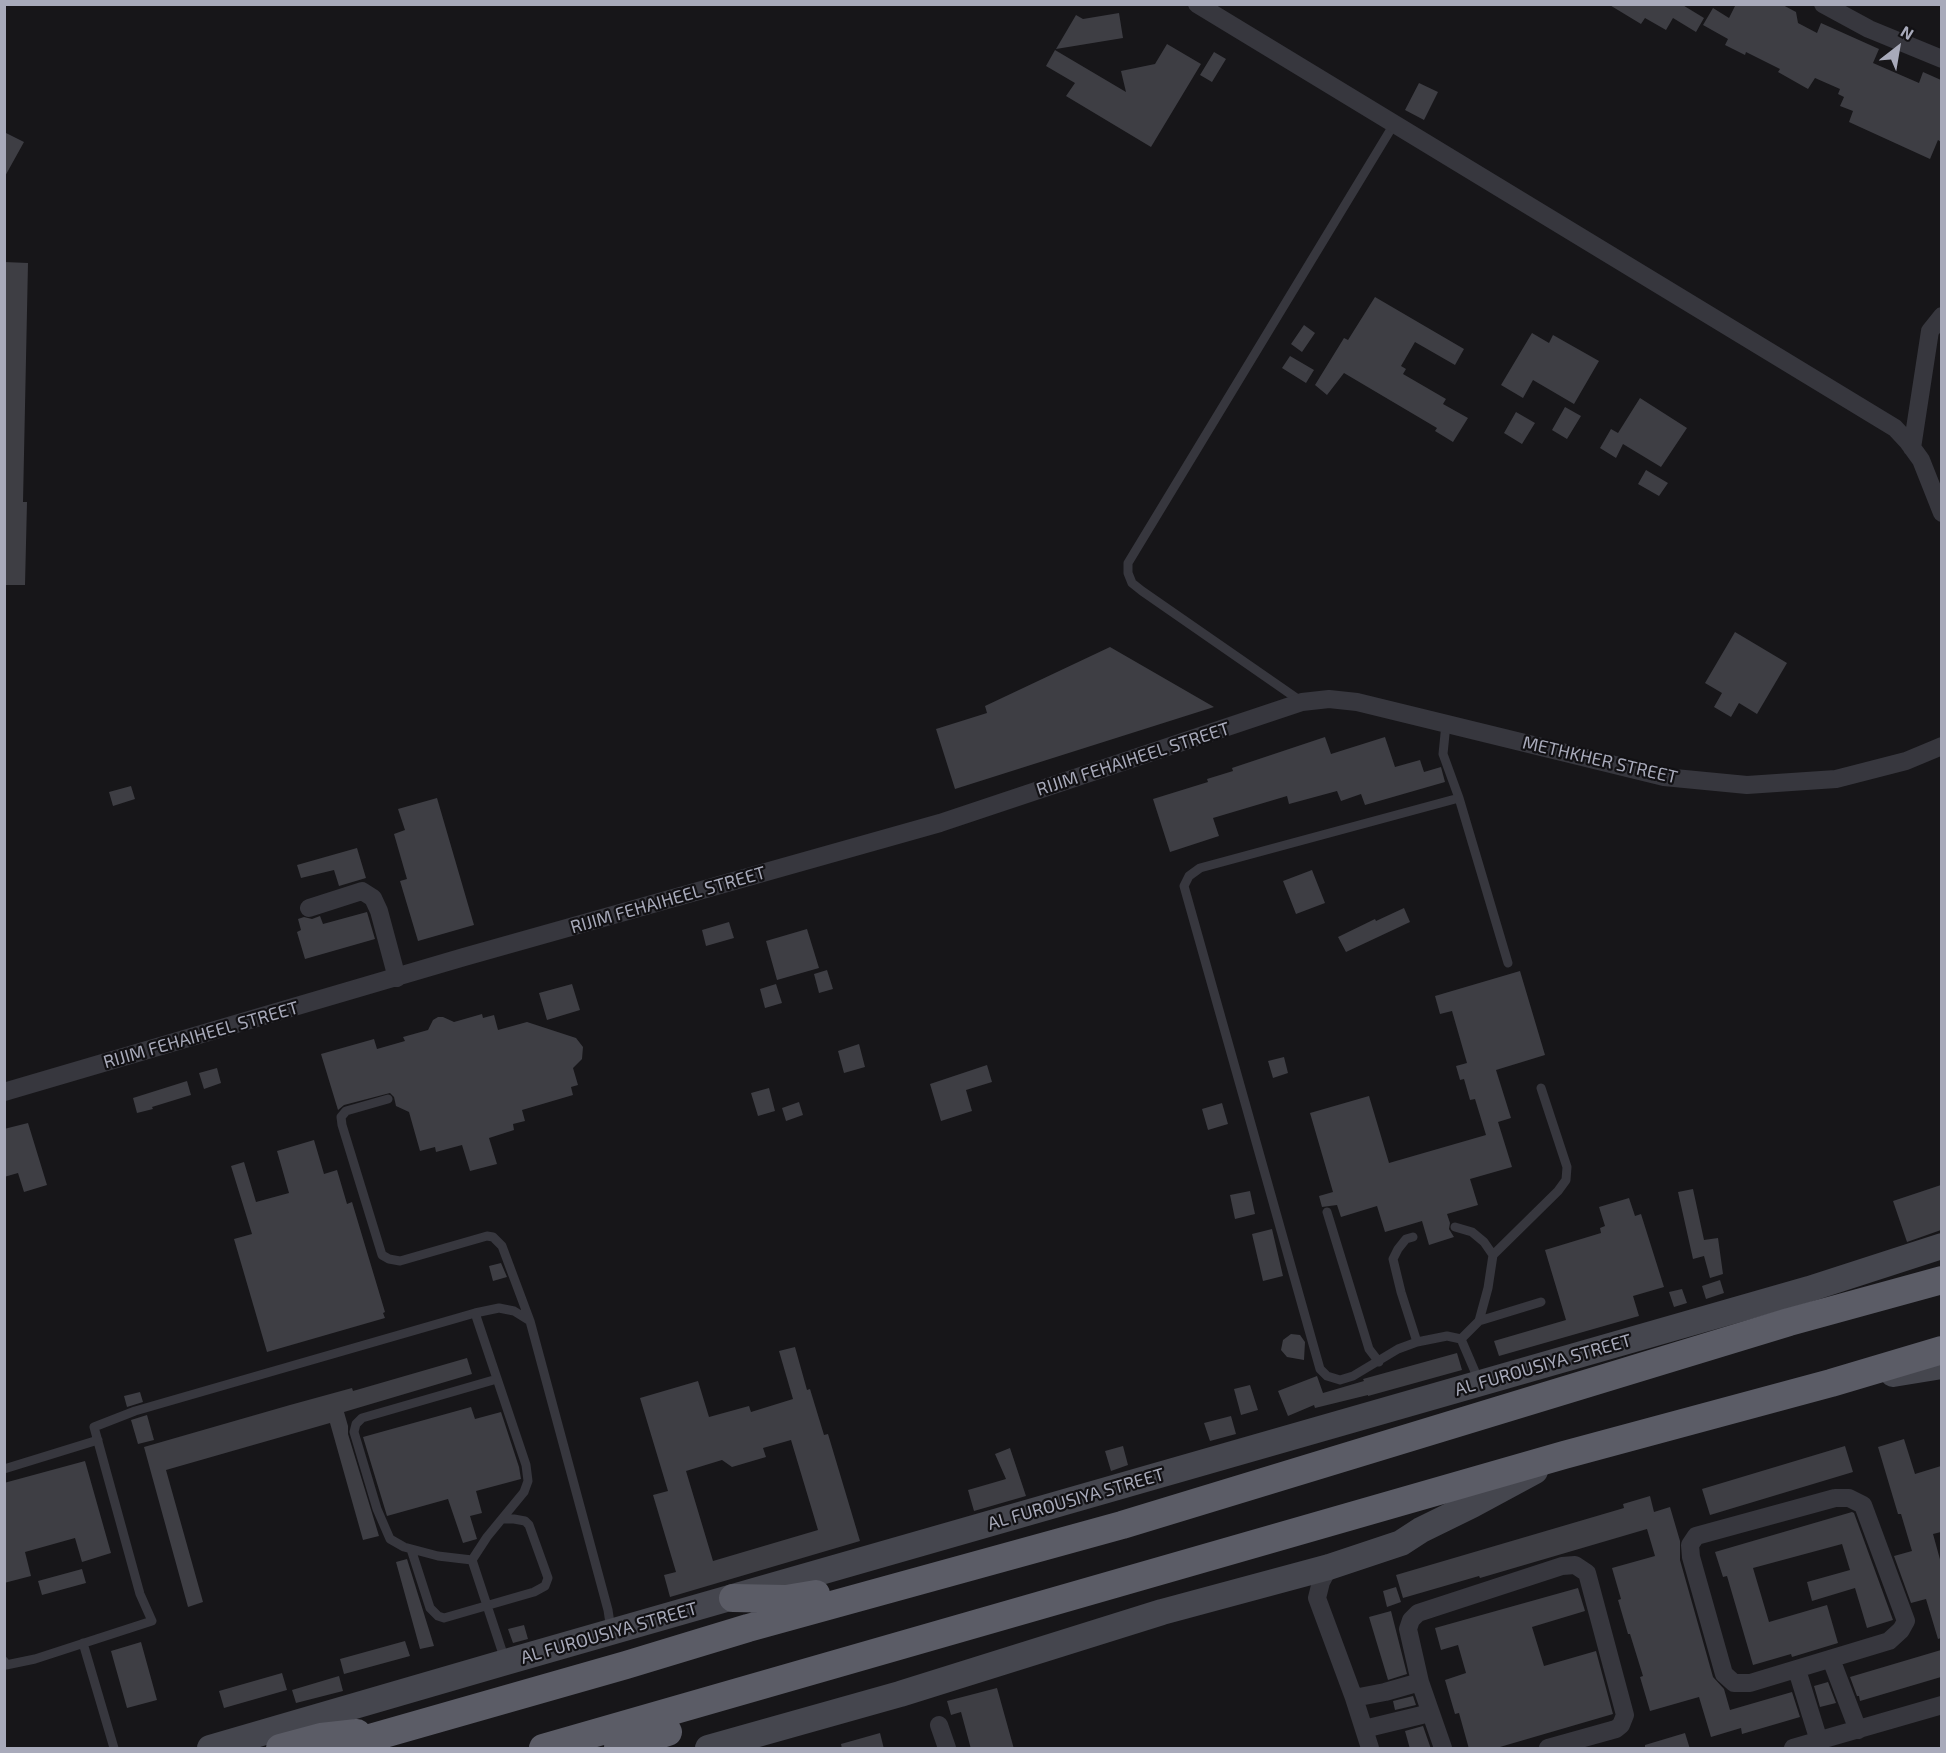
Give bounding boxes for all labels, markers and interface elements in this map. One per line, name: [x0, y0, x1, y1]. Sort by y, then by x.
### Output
north arrow: [1868, 18, 1928, 78]
text: N: [1898, 21, 1917, 43]
street label: RIJIM FEHAIHEEL STREET: [1034, 718, 1232, 800]
street label: METHKHER STREET: [1520, 732, 1680, 788]
street label: RIJIM FEHAIHEEL STREET: [568, 862, 768, 938]
street label: RIJIM FEHAIHEEL STREET: [101, 997, 301, 1073]
street label: AL FUROUSIYA STREET: [1452, 1329, 1634, 1401]
street label: AL FUROUSIYA STREET: [985, 1463, 1167, 1535]
street label: AL FUROUSIYA STREET: [518, 1597, 700, 1669]

